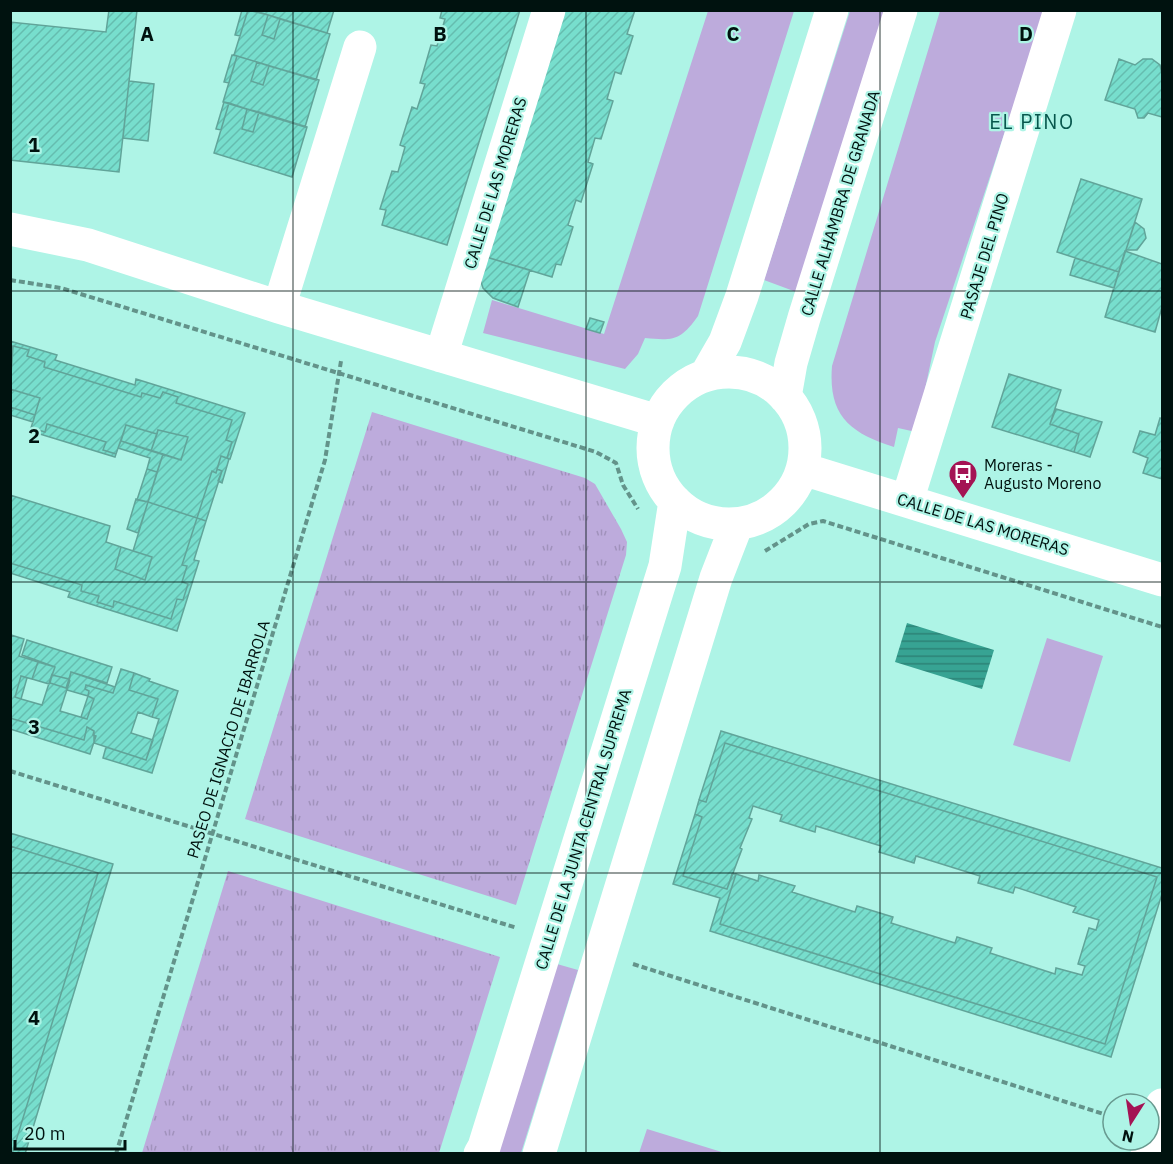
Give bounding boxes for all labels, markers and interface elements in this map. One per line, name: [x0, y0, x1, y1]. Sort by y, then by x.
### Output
text: A: [140, 20, 154, 47]
text: B: [433, 20, 447, 47]
text: C: [726, 20, 740, 47]
text: D: [1019, 20, 1033, 47]
street label: CALLE ALHAMBRA DE GRANADA: [796, 88, 884, 318]
street label: CALLE DE LAS MORERAS: [459, 95, 531, 271]
district label: EL PINO: [989, 108, 1075, 135]
text: 1: [28, 131, 40, 158]
street label: PASAJE DEL PINO: [955, 191, 1013, 321]
text: 2: [28, 422, 40, 449]
place label: Moreras - Augusto Moreno: [984, 455, 1101, 493]
bus stop icon: Moreras - Augusto Moreno: [947, 458, 979, 500]
street label: CALLE DE LAS MORERAS: [895, 488, 1071, 560]
street label: PASEO DE IGNACIO DE IBARROLA: [182, 617, 274, 861]
street label: CALLE DE LA JUNTA CENTRAL SUPREMA: [531, 686, 635, 972]
text: 3: [28, 713, 40, 740]
text: 4: [28, 1004, 40, 1031]
north arrow: [1101, 1092, 1161, 1152]
scale bar: [15, 1113, 124, 1151]
text: 20 m: [24, 1122, 66, 1145]
text: N: [1120, 1126, 1136, 1148]

